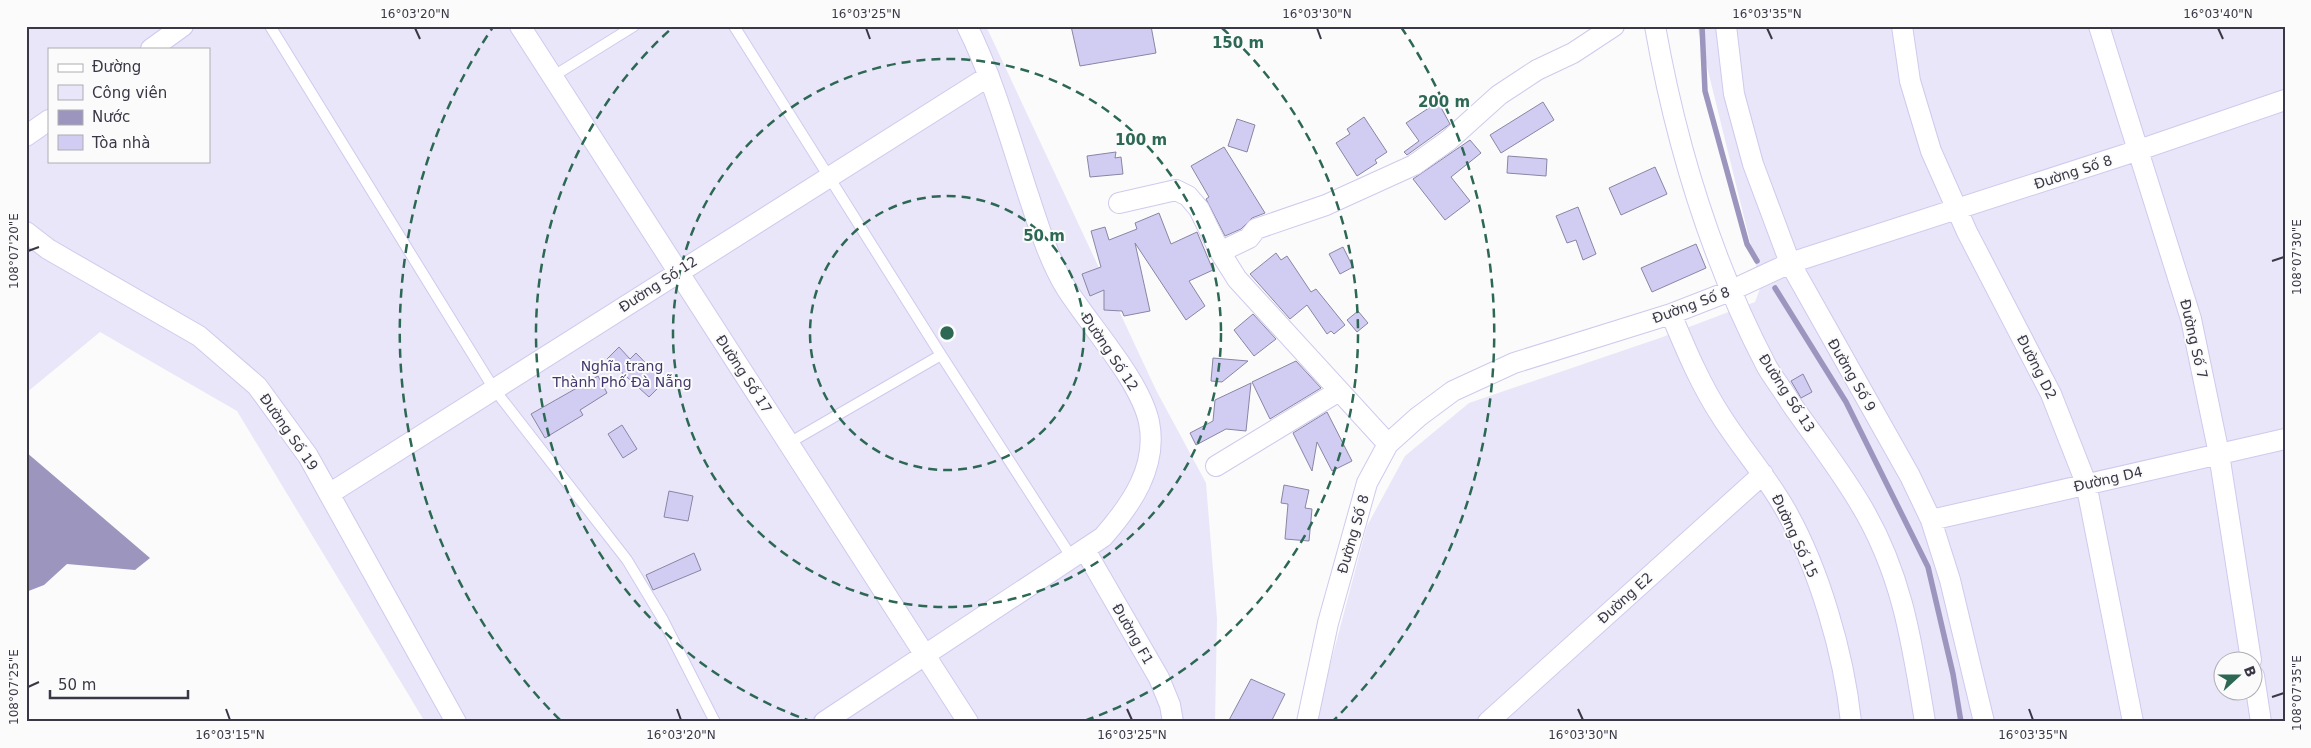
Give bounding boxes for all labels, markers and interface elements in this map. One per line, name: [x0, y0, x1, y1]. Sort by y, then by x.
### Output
text: 16°03'20"N: [380, 7, 450, 21]
text: 16°03'25"N: [831, 7, 901, 21]
text: 16°03'30"N: [1282, 7, 1352, 21]
text: 16°03'35"N: [1732, 7, 1802, 21]
text: 16°03'40"N: [2183, 7, 2253, 21]
text: 150 m: [1212, 34, 1264, 52]
legend: [48, 48, 210, 162]
text: Đường: [92, 58, 141, 76]
text: Công viên: [92, 84, 167, 102]
text: 200 m: [1418, 93, 1470, 111]
text: Nước: [92, 108, 130, 126]
text: 100 m: [1115, 131, 1167, 149]
text: Tòa nhà: [91, 134, 151, 152]
street label: Đường Số 8: [2032, 152, 2114, 192]
text: 108°07'20"E: [7, 213, 21, 289]
text: 108°07'30"E: [2290, 219, 2304, 295]
text: 50 m: [1023, 227, 1065, 245]
street label: Đường Số 12: [616, 253, 700, 315]
street label: Đường Số 8: [1650, 284, 1732, 326]
street label: Đường Số 7: [2177, 298, 2211, 380]
street label: Đường Số 12: [1078, 310, 1142, 394]
centre of rings: [938, 324, 956, 342]
street label: Đường Số 17: [713, 332, 775, 416]
street label: Đường D2: [2014, 332, 2060, 402]
street label: Đường Số 9: [1825, 336, 1879, 414]
street label: Đường Số 13: [1756, 351, 1818, 435]
park label: Nghĩa trang Thành Phố Đà Nẵng: [551, 358, 692, 390]
street label: Đường Số 19: [257, 390, 321, 474]
street label: Đường D4: [2072, 463, 2144, 495]
street label: Đường Số 15: [1769, 492, 1821, 580]
street label: Đường Số 8: [1334, 493, 1372, 575]
street label: Đường E2: [1594, 569, 1656, 627]
street label: Đường F1: [1109, 601, 1157, 667]
text: 108°07'25"E: [7, 649, 21, 725]
north arrow: [2214, 650, 2264, 700]
text: 108°07'35"E: [2290, 655, 2304, 731]
text: B: [2241, 663, 2260, 679]
scale bar: [50, 668, 188, 700]
text: 50 m: [58, 676, 96, 694]
text: 16°03'15"N: [195, 728, 265, 742]
text: 16°03'20"N: [646, 728, 716, 742]
text: 16°03'25"N: [1097, 728, 1167, 742]
text: 16°03'30"N: [1548, 728, 1618, 742]
text: 16°03'35"N: [1998, 728, 2068, 742]

